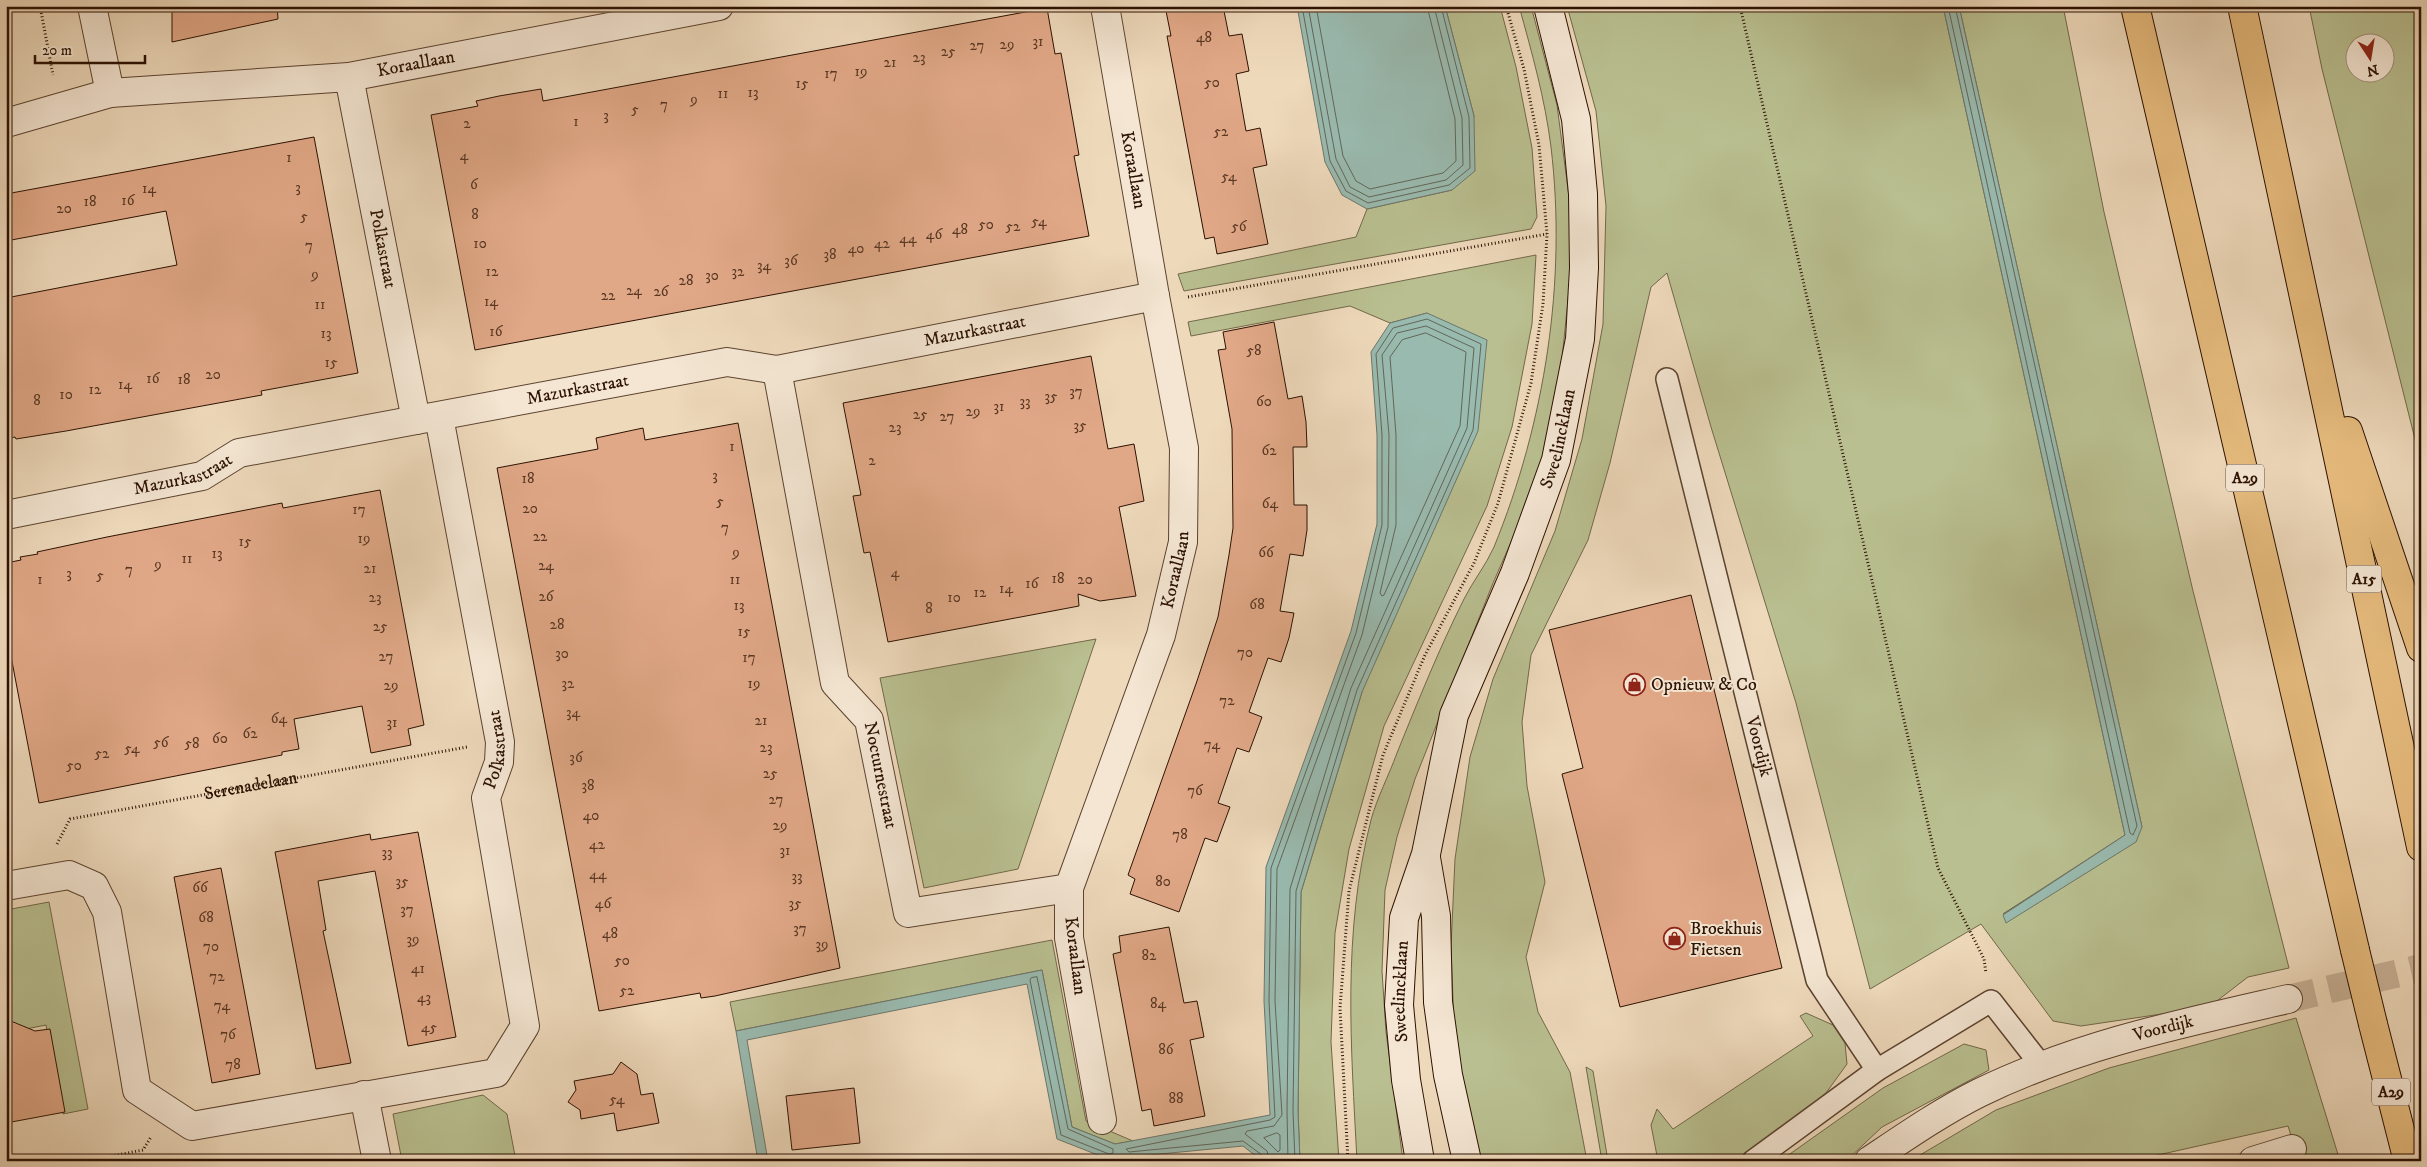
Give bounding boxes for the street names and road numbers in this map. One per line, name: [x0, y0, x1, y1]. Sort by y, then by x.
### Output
street label: Koraallaan: [375, 46, 457, 82]
street label: Koraallaan: [1115, 129, 1151, 211]
street label: Polkastraat: [364, 207, 401, 291]
street label: Mazurkastraat: [922, 311, 1028, 352]
street label: Mazurkastraat: [525, 369, 631, 410]
street label: Sweelincklaan: [1535, 387, 1581, 492]
street label: Mazurkastraat: [132, 449, 237, 500]
road number: A29: [2226, 464, 2264, 492]
street label: Koraallaan: [1157, 531, 1194, 611]
road number: A15: [2346, 566, 2382, 592]
street label: Polkastraat: [479, 708, 511, 792]
street label: Voordijk: [1740, 713, 1777, 779]
street label: Nocturnestraat: [859, 720, 902, 831]
street label: Serenadelaan: [202, 767, 300, 805]
street label: Koraallaan: [1059, 916, 1091, 997]
street label: Sweelincklaan: [1388, 939, 1414, 1043]
street label: Voordijk: [2130, 1010, 2196, 1047]
road number: A29: [2372, 1078, 2410, 1106]

